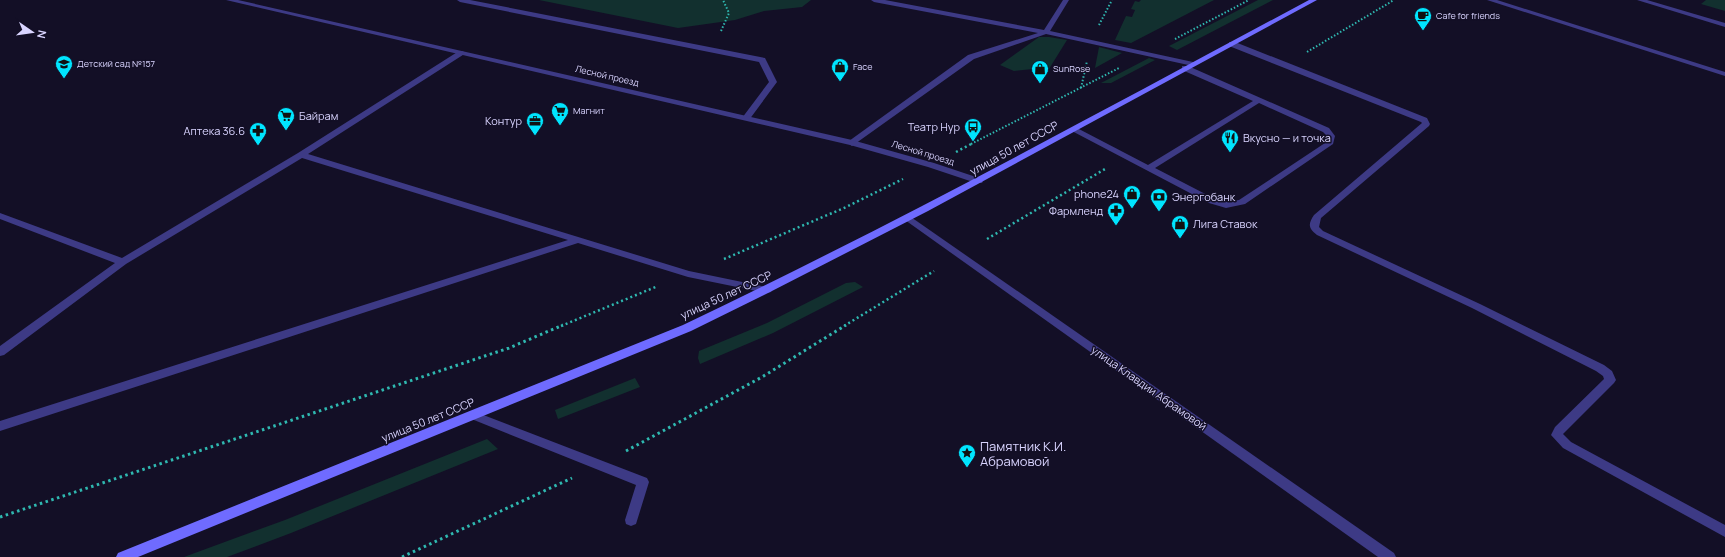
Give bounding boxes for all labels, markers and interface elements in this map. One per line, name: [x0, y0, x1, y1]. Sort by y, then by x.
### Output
cafe icon: Cafe for friends: [1413, 6, 1433, 31]
place label: Cafe for friends: [1436, 9, 1500, 22]
north arrow: [12, 12, 52, 52]
text: N: [34, 29, 50, 40]
school or university icon: Детский сад №157: [54, 54, 74, 79]
place label: Детский сад №157: [77, 57, 156, 70]
shop icon: Face: [830, 57, 850, 82]
shop icon: SunRose: [1030, 59, 1050, 84]
place label: Face: [853, 60, 872, 73]
street label: Лесной проезд: [574, 62, 641, 89]
place label: SunRose: [1053, 62, 1090, 75]
supermarket icon: Магнит: [550, 101, 570, 126]
place label: Магнит: [573, 104, 605, 117]
supermarket icon: Байрам: [276, 106, 296, 131]
place label: Байрам: [299, 108, 338, 123]
office icon: Контур: [525, 111, 545, 136]
place label: Контур: [485, 113, 522, 128]
bus stop icon: Театр Нур: [963, 117, 983, 142]
street label: улица 50 лет СССР: [967, 117, 1061, 178]
place label: Театр Нур: [908, 119, 960, 134]
pharmacy icon: Аптека 36.6: [248, 121, 268, 146]
place label: Аптека 36.6: [183, 123, 245, 138]
restaurant icon: Вкусно — и точка: [1220, 128, 1240, 153]
place label: Вкусно — и точка: [1243, 130, 1331, 145]
street label: Лесной проезд: [890, 137, 957, 168]
shop icon: phone24: [1122, 184, 1142, 209]
place label: phone24: [1074, 186, 1119, 201]
bank icon: Энергобанк: [1149, 187, 1169, 212]
place label: Энергобанк: [1172, 189, 1236, 204]
pharmacy icon: Фармленд: [1106, 201, 1126, 226]
place label: Фармленд: [1049, 203, 1103, 218]
shop icon: Лига Ставок: [1170, 214, 1190, 239]
place label: Лига Ставок: [1193, 216, 1258, 231]
street label: улица 50 лет СССР: [678, 267, 774, 322]
street label: улица Клавдии Абрамовой: [1089, 342, 1210, 433]
street label: улица 50 лет СССР: [379, 394, 477, 445]
place label: Памятник К.И. Абрамовой: [980, 437, 1066, 470]
place icon: Памятник К.И. Абрамовой: [957, 443, 977, 468]

